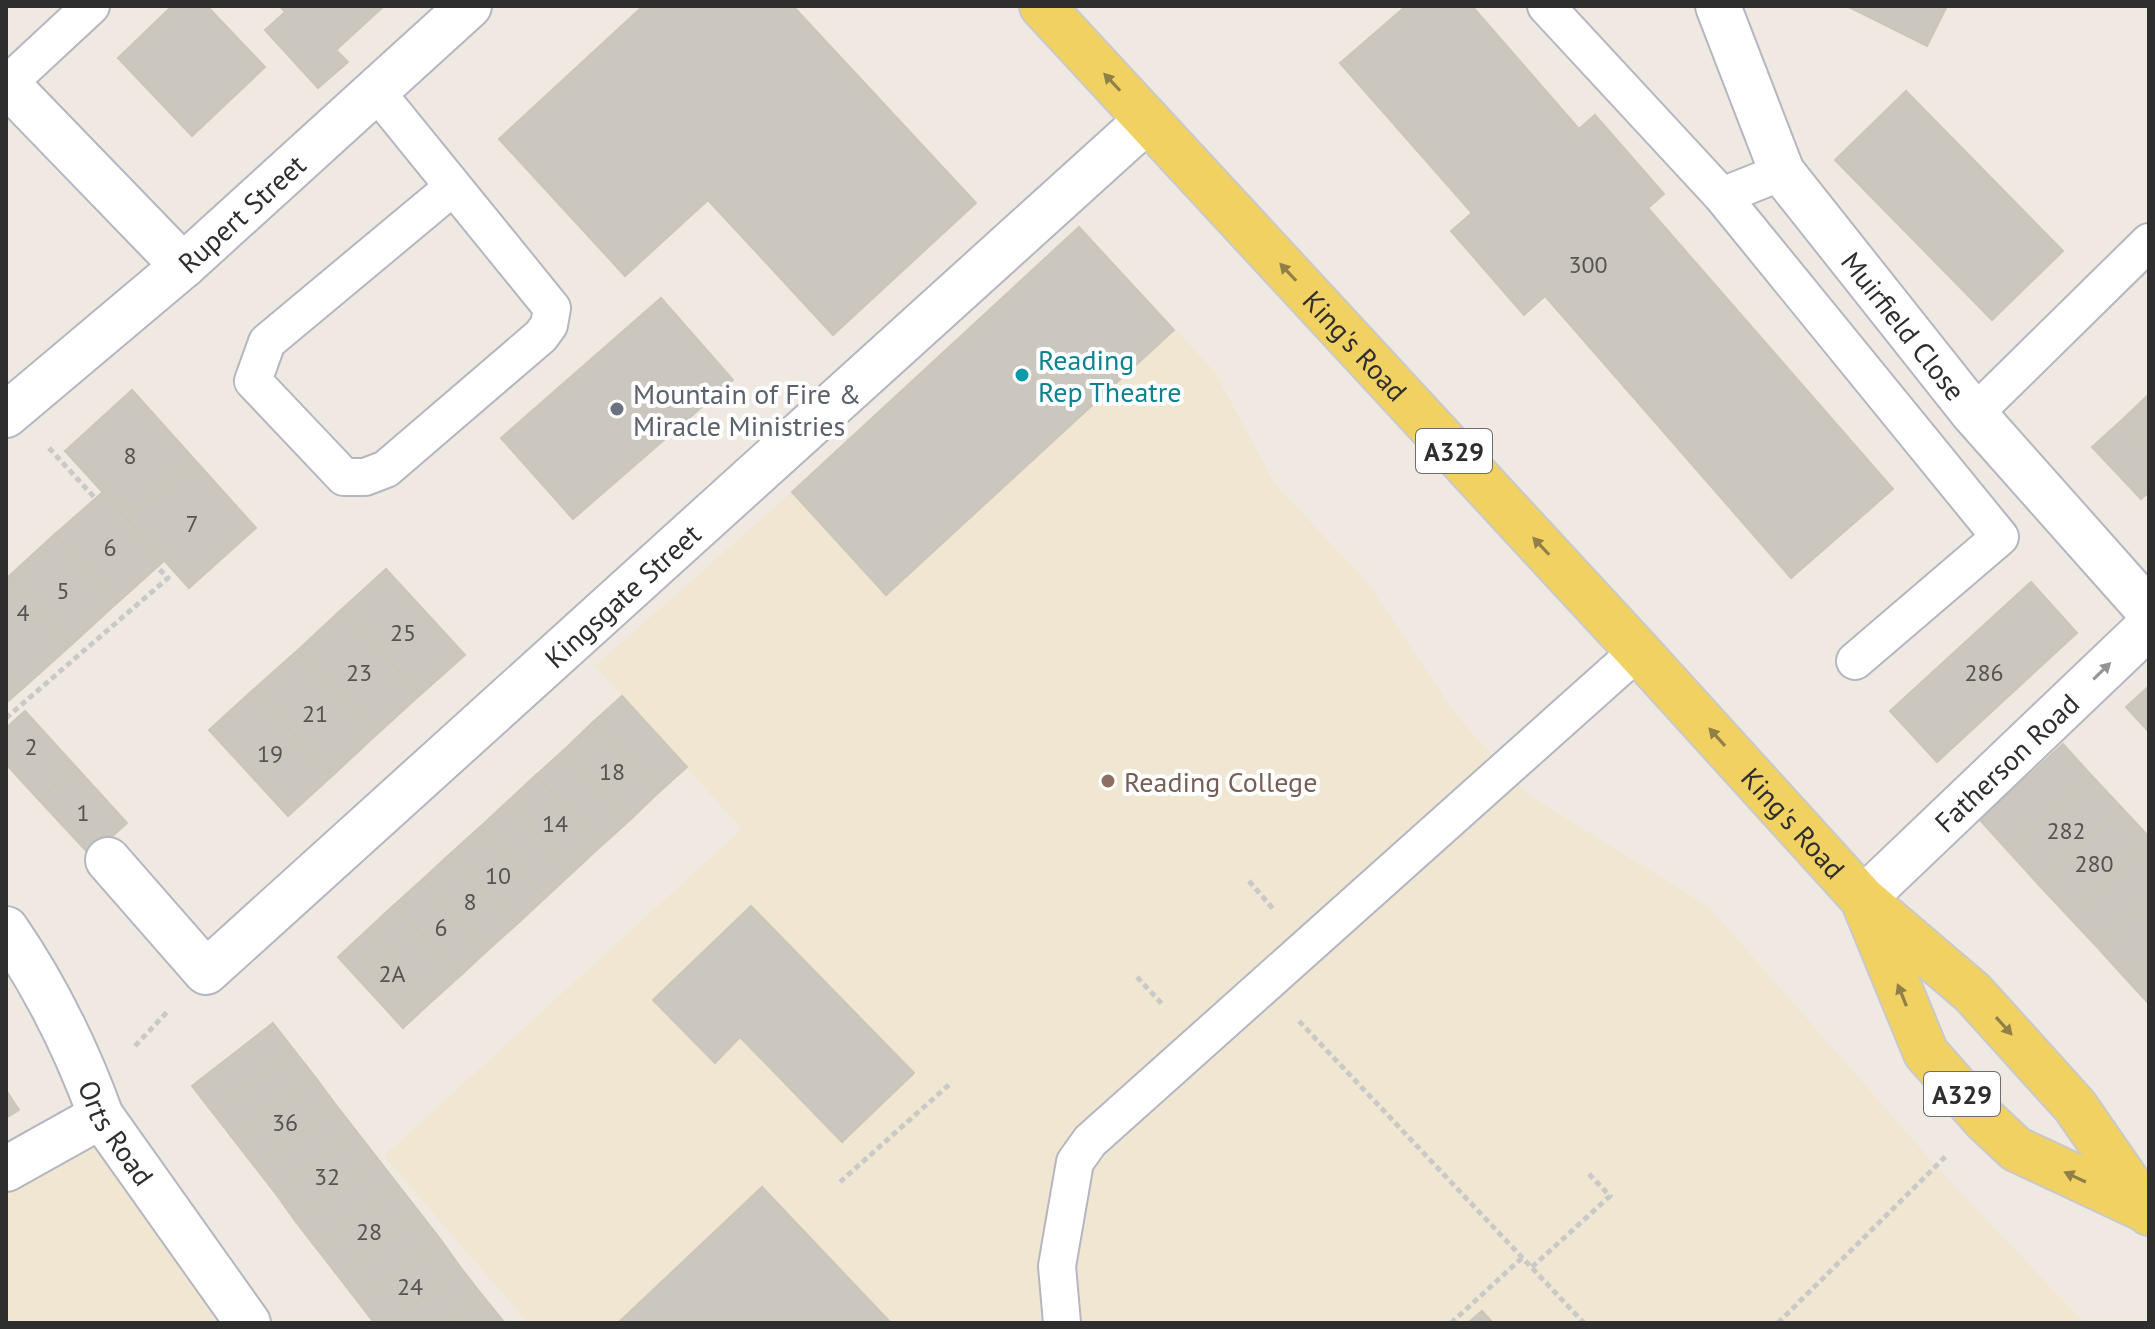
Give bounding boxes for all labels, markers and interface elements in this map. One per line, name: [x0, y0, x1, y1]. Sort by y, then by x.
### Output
one-way arrow: [1103, 72, 1121, 91]
street label: Rupert Street: [170, 145, 313, 281]
street label: Muirfield Close: [1834, 244, 1974, 407]
house number: 300: [1568, 249, 1608, 280]
one-way arrow: [1280, 263, 1298, 282]
street label: King's Road: [1295, 282, 1416, 409]
place label: Reading Rep Theatre: [1038, 341, 1182, 410]
marker: Reading Rep Theatre: [1013, 366, 1031, 384]
place label: Mountain of Fire & Miracle Ministries: [633, 375, 861, 444]
marker: Mountain of Fire & Miracle Ministries: [608, 400, 626, 418]
road number: A329: [1416, 429, 1492, 473]
house number: 8: [123, 440, 137, 471]
house number: 7: [185, 508, 199, 539]
street label: Kingsgate Street: [536, 515, 708, 676]
house number: 6: [103, 532, 117, 563]
one-way arrow: [1533, 536, 1551, 555]
house number: 5: [56, 575, 70, 606]
house number: 4: [16, 597, 30, 628]
house number: 25: [390, 617, 416, 648]
house number: 23: [346, 657, 372, 688]
house number: 286: [1964, 657, 2004, 688]
one-way arrow: [2092, 662, 2111, 681]
street label: Fatherson Road: [1926, 685, 2086, 840]
house number: 21: [302, 698, 328, 729]
one-way arrow: [1708, 728, 1726, 747]
house number: 2: [24, 731, 38, 762]
house number: 19: [257, 738, 283, 769]
house number: 18: [599, 756, 625, 787]
street label: King's Road: [1734, 759, 1854, 886]
place label: Reading College: [1124, 763, 1317, 800]
marker: Reading College: [1099, 772, 1117, 790]
house number: 1: [76, 797, 90, 828]
house number: 14: [542, 808, 568, 839]
house number: 282: [2046, 815, 2086, 846]
house number: 280: [2074, 848, 2114, 879]
house number: 10: [485, 860, 511, 891]
house number: 8: [463, 886, 477, 917]
house number: 6: [434, 912, 448, 943]
house number: 2A: [378, 958, 406, 989]
one-way arrow: [1895, 983, 1908, 1007]
one-way arrow: [1994, 1017, 2012, 1036]
road number: A329: [1924, 1072, 2000, 1116]
street label: Orts Road: [70, 1075, 163, 1192]
house number: 36: [272, 1107, 298, 1138]
house number: 32: [314, 1161, 340, 1192]
one-way arrow: [2063, 1170, 2087, 1184]
house number: 28: [356, 1216, 382, 1247]
house number: 24: [397, 1271, 423, 1302]

